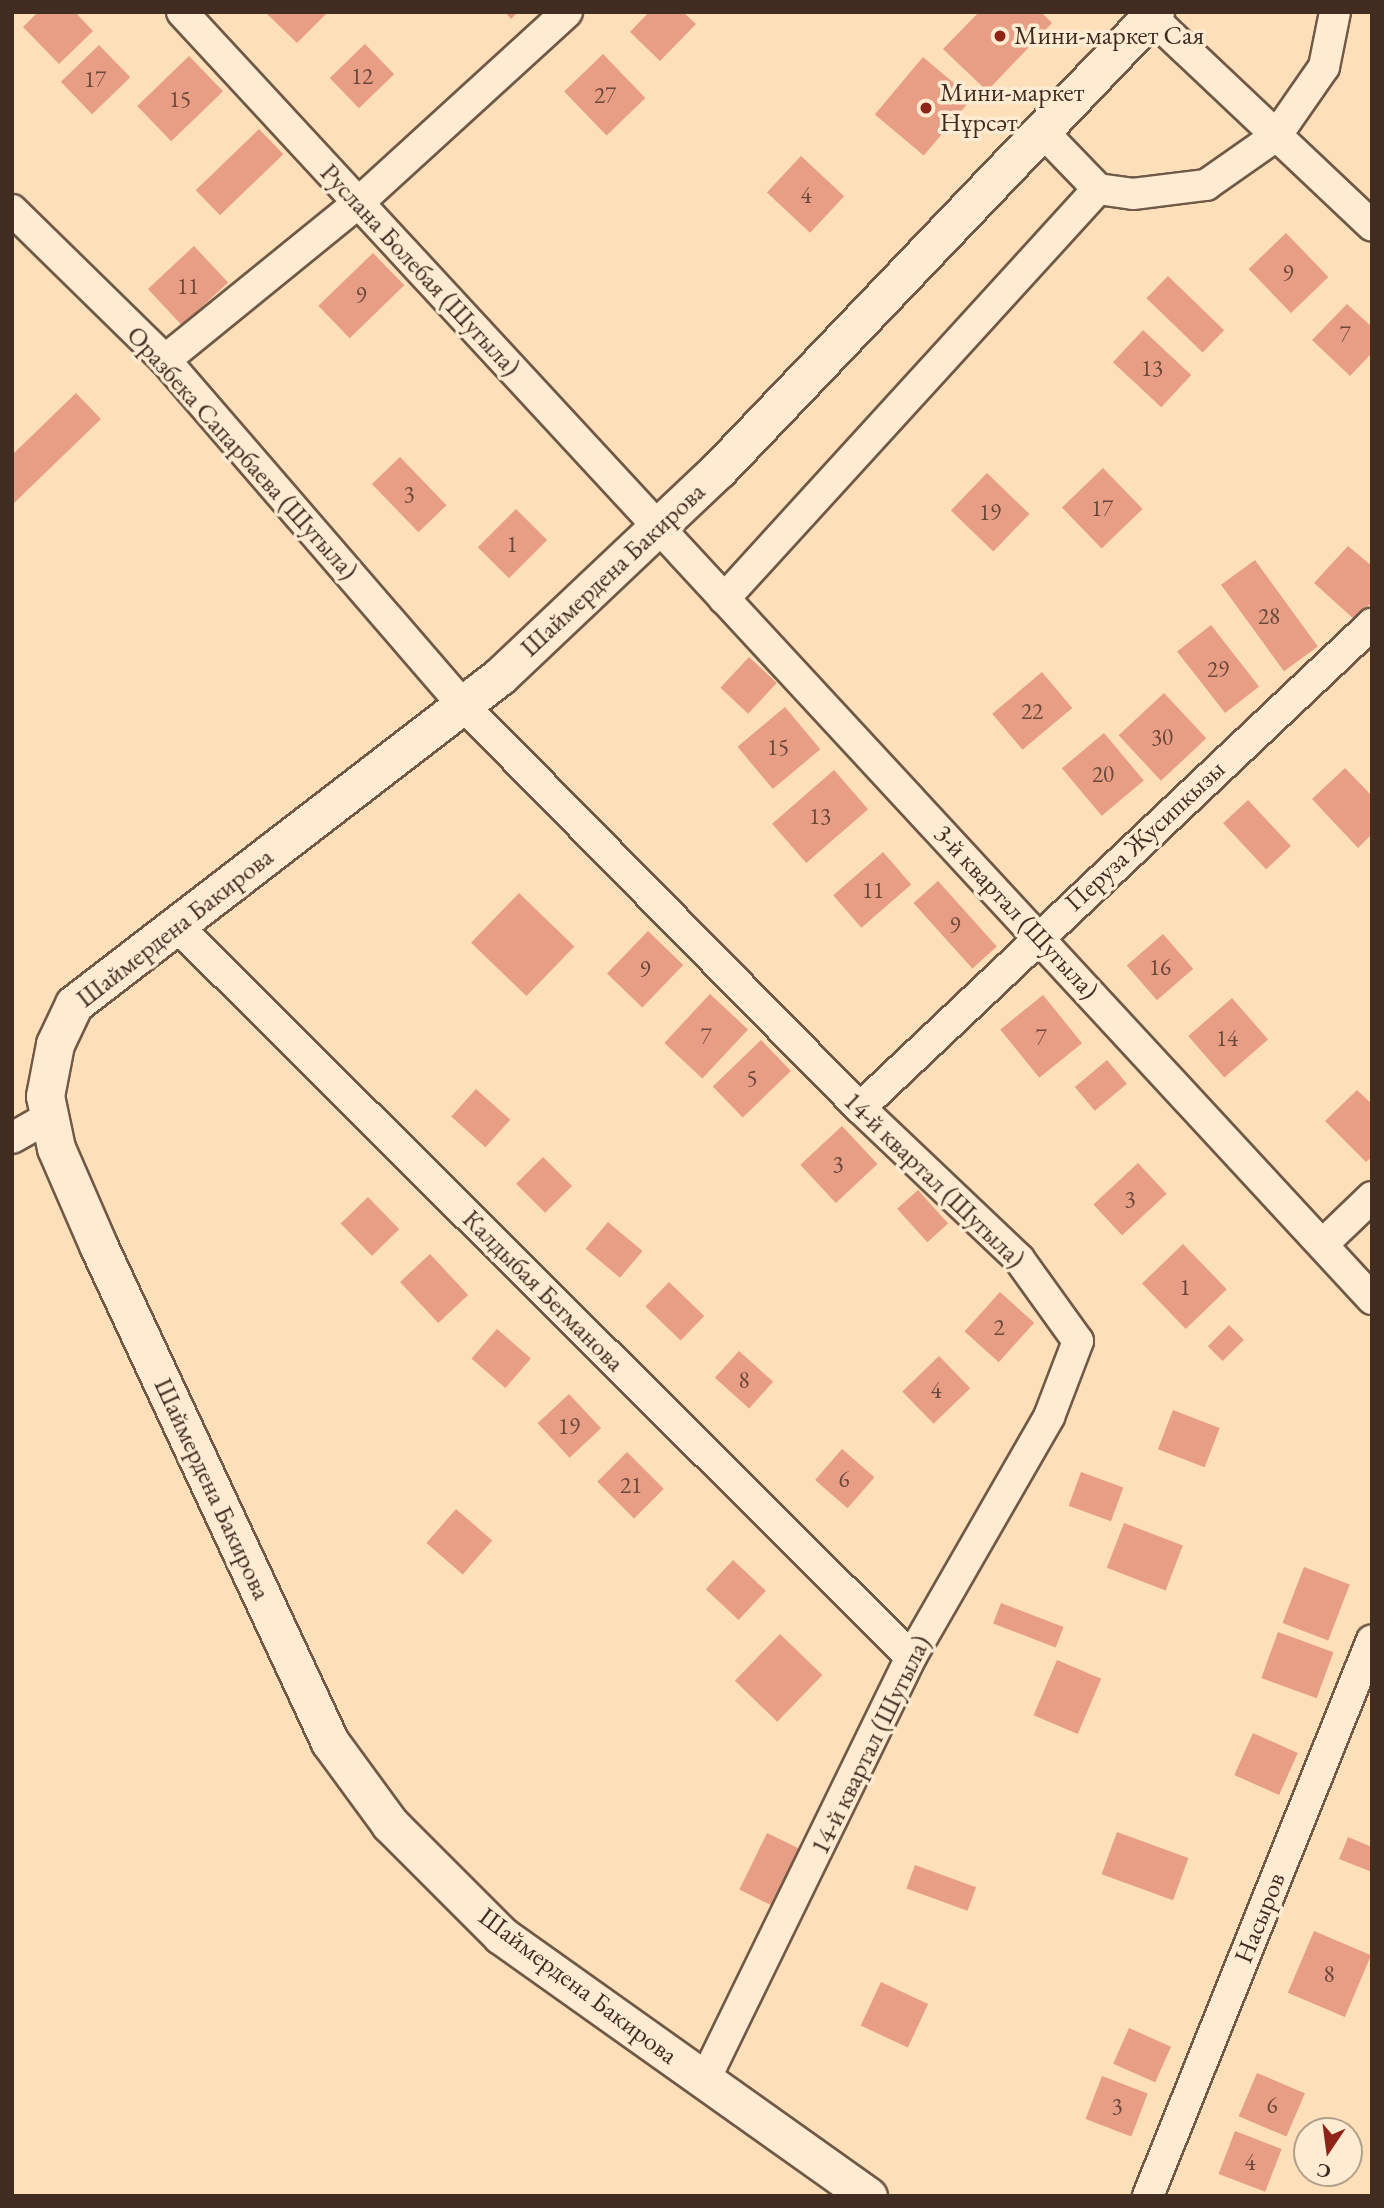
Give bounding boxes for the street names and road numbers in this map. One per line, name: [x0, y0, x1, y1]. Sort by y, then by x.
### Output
street label: Руслана Болебая (Шугыла): [314, 157, 526, 383]
street label: Оразбека Сапарбаева (Шугыла): [120, 320, 364, 586]
street label: Шаймердена Бакирова: [514, 476, 712, 664]
street label: Перуза Жусипкызы: [1059, 754, 1231, 918]
street label: 3-й квартал (Шугыла): [927, 818, 1105, 1006]
street label: Шаймердена Бакирова: [70, 842, 280, 1014]
street label: 14-й квартал (Шугыла): [837, 1086, 1031, 1274]
street label: Калдыбая Бегманова: [456, 1204, 630, 1378]
street label: Шаймердена Бакирова: [147, 1373, 277, 1605]
street label: 14-й квартал (Шугыла): [804, 1630, 938, 1860]
street label: Насыров: [1228, 1868, 1292, 1968]
street label: Шаймердена Бакирова: [472, 1901, 684, 2071]

